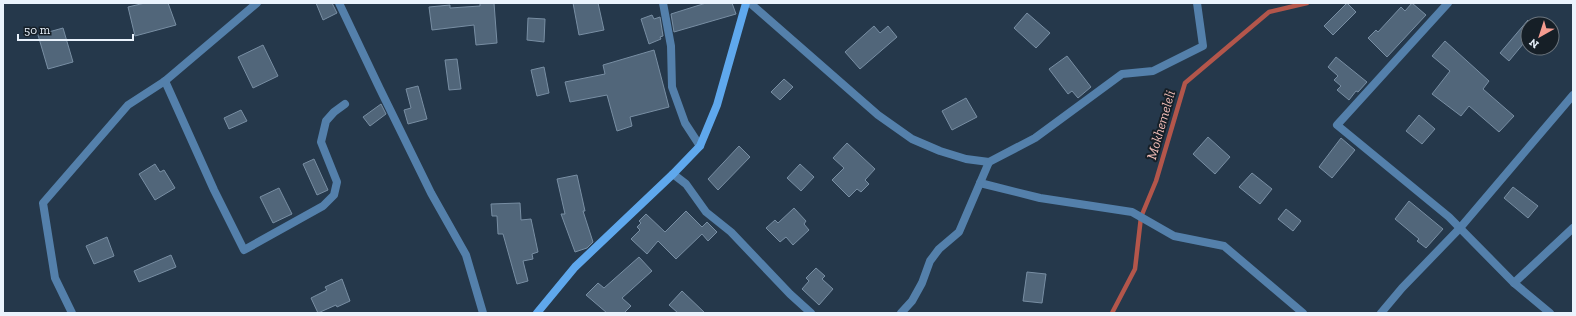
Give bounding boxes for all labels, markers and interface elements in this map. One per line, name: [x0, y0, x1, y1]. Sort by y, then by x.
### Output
scale bar: [18, 16, 133, 42]
north arrow: [1520, 16, 1560, 56]
text: 50 m: [24, 23, 51, 37]
text: N: [1526, 35, 1541, 51]
water label: Mokhemeleli: [1143, 88, 1179, 162]

